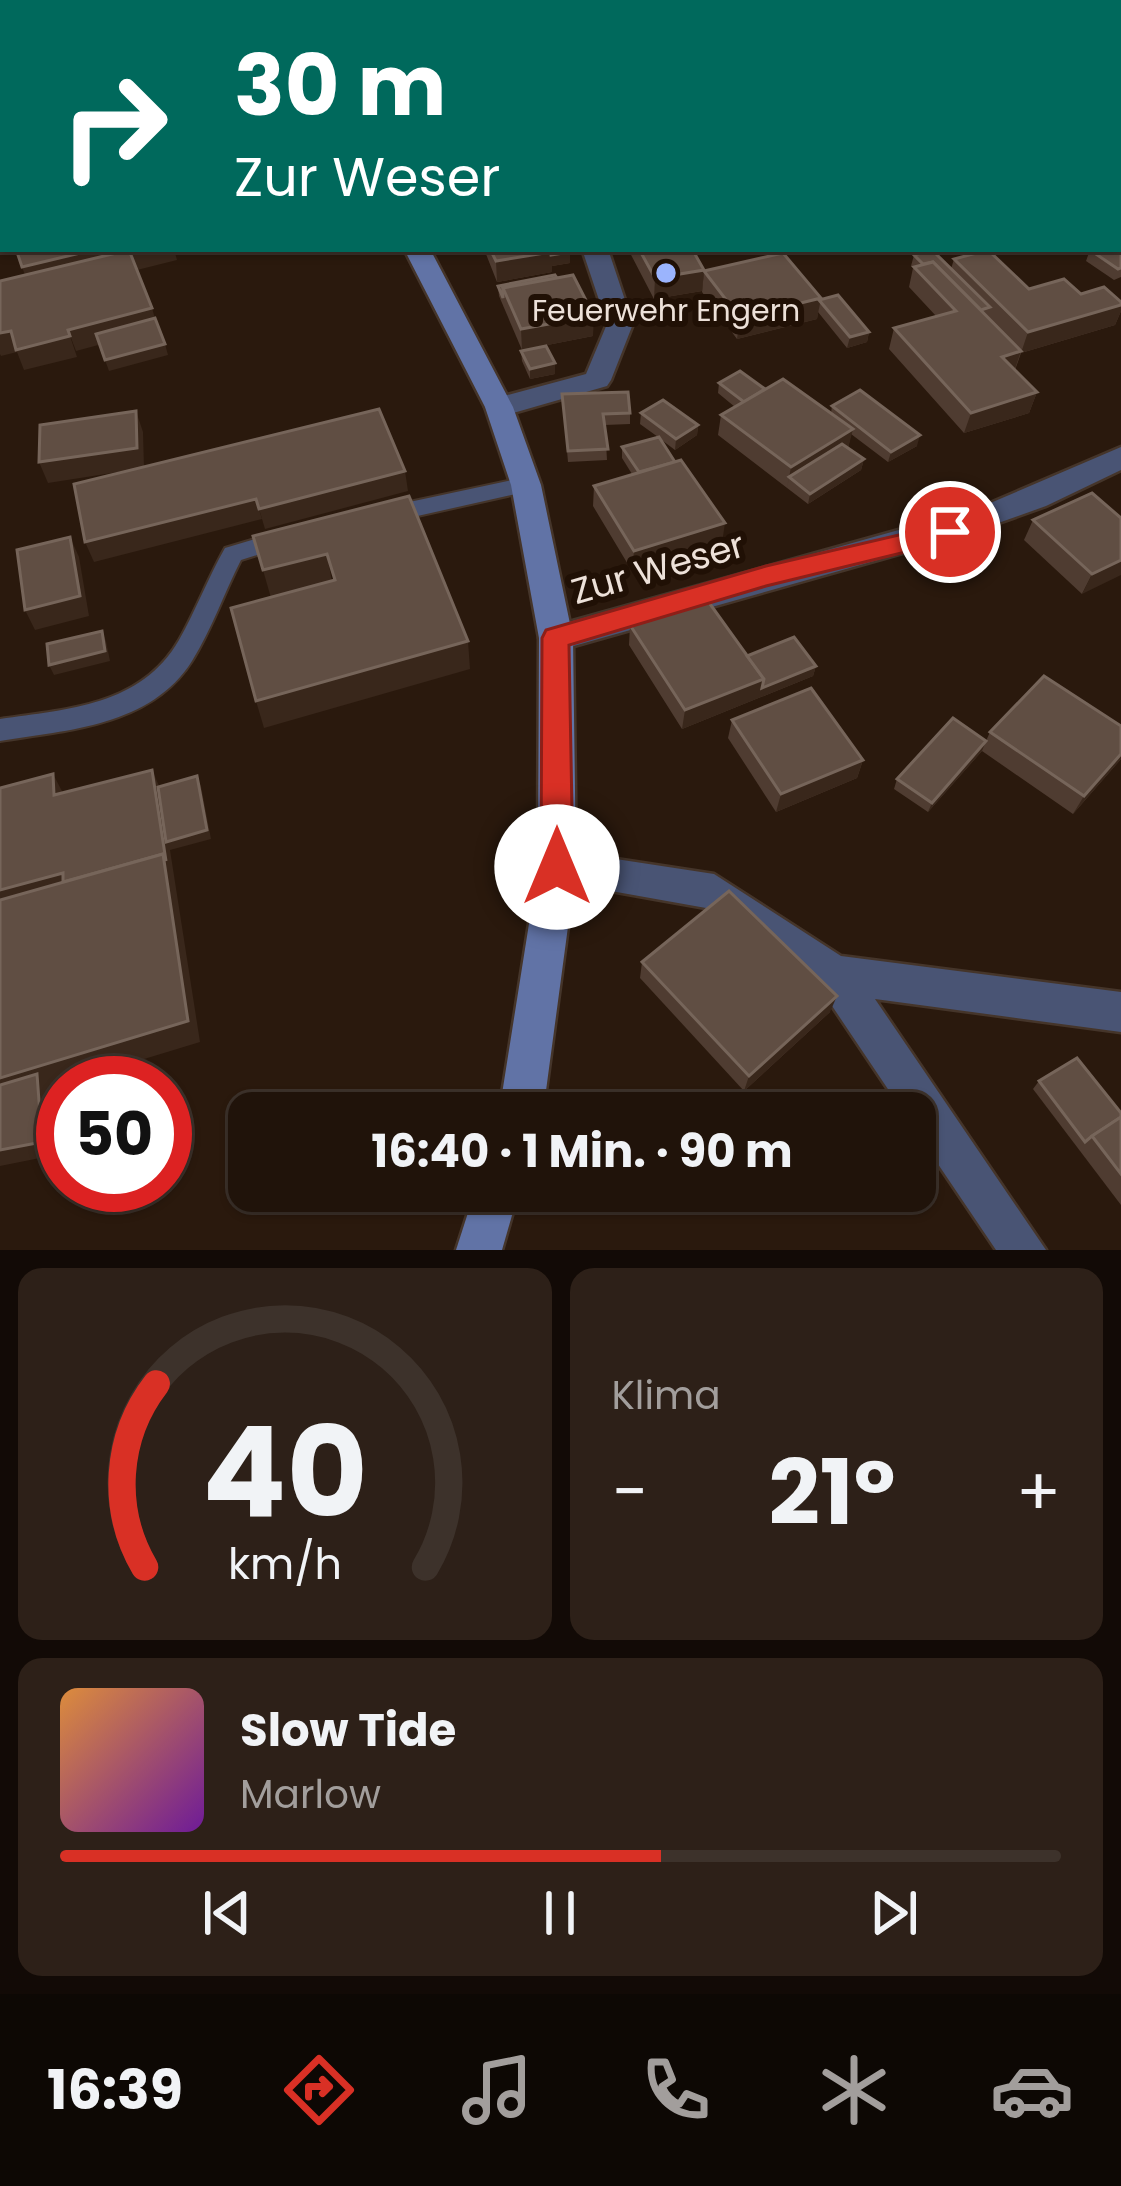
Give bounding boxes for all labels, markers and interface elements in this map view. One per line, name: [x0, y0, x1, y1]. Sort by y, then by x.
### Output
text: 30 m: [234, 27, 446, 144]
icon: right: [36, 48, 192, 204]
text: Zur Weser: [234, 139, 500, 215]
marker: Feuerwehr Engern: [653, 260, 679, 286]
place label: Feuerwehr Engern: [532, 289, 800, 332]
pin: [899, 481, 1001, 583]
icon: arrive: [917, 499, 983, 565]
street label: Zur Weser: [566, 519, 750, 617]
position arrow: [494, 804, 620, 930]
speed limit sign: 50: [36, 1056, 192, 1212]
text: 16:40 · 1 Min. · 90 m: [371, 1120, 793, 1183]
text: Klima: [612, 1368, 721, 1423]
text: 40: [202, 1385, 368, 1560]
text: 21°: [768, 1429, 895, 1556]
text: −: [612, 1446, 648, 1538]
text: +: [1016, 1446, 1061, 1538]
text: km/h: [228, 1534, 342, 1594]
text: Slow Tide: [240, 1699, 456, 1762]
text: Marlow: [240, 1767, 381, 1822]
icon: previous: [194, 1880, 260, 1946]
icon: pause: [527, 1880, 593, 1946]
icon: next: [861, 1880, 927, 1946]
icon: directions: [277, 2048, 361, 2132]
icon: music: [455, 2048, 539, 2132]
icon: phone: [634, 2048, 718, 2132]
icon: climate: [812, 2048, 896, 2132]
icon: car: [990, 2048, 1074, 2132]
text: 16:39: [47, 2052, 183, 2128]

